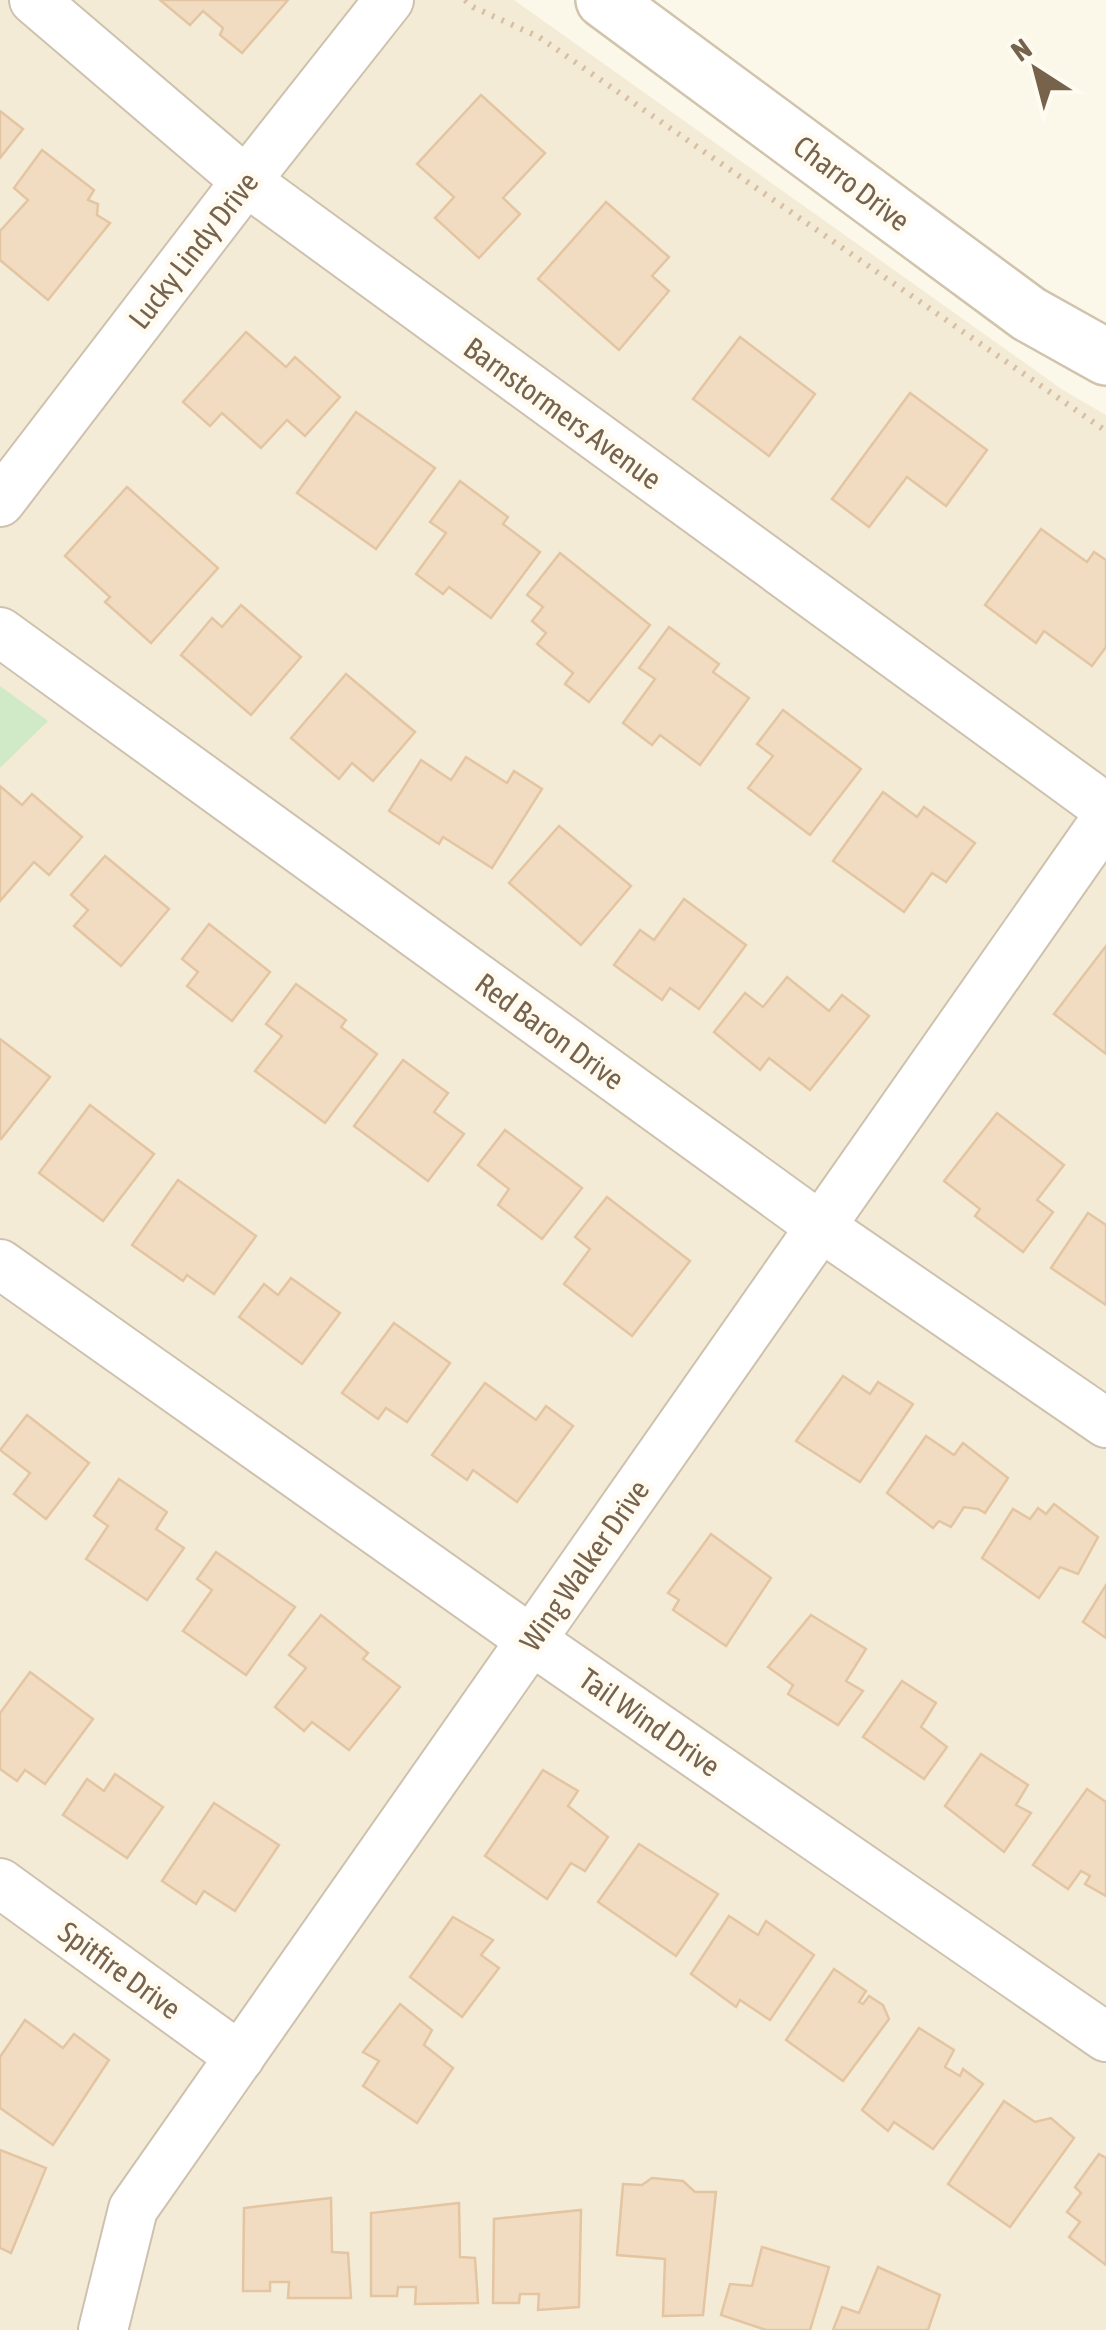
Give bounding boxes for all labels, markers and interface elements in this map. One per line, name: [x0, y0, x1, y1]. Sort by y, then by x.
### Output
north arrow: [986, 20, 1086, 120]
text: N: [1005, 32, 1037, 68]
street label: Charro Drive: [787, 128, 917, 238]
street label: Lucky Lindy Drive: [121, 165, 265, 335]
street label: Barnstormers Avenue: [458, 330, 668, 496]
street label: Red Baron Drive: [469, 966, 631, 1096]
street label: Wing Walker Drive: [513, 1473, 655, 1657]
street label: Tail Wind Drive: [573, 1661, 727, 1783]
street label: Spitfire Drive: [52, 1914, 188, 2026]

